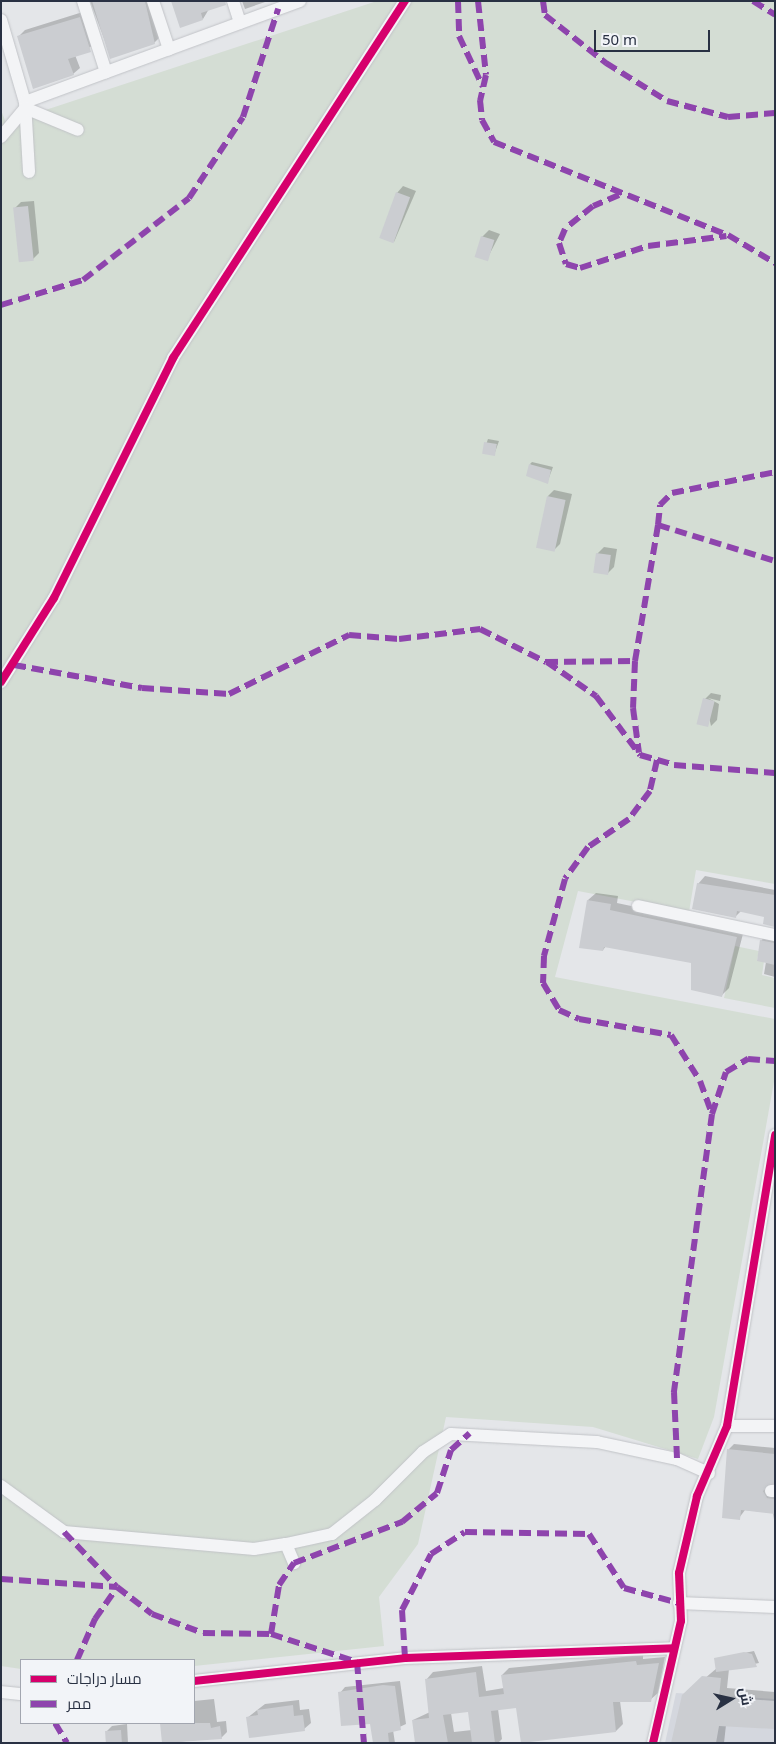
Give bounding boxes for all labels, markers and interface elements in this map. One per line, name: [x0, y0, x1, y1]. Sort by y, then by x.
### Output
scale bar: [596, 20, 712, 52]
text: 50 m: [602, 29, 637, 49]
legend: [20, 1659, 195, 1724]
text: مسار دراجات: [67, 1668, 142, 1688]
north arrow: [706, 1674, 756, 1724]
text: ش: [735, 1686, 757, 1707]
text: ممر: [67, 1693, 91, 1713]

